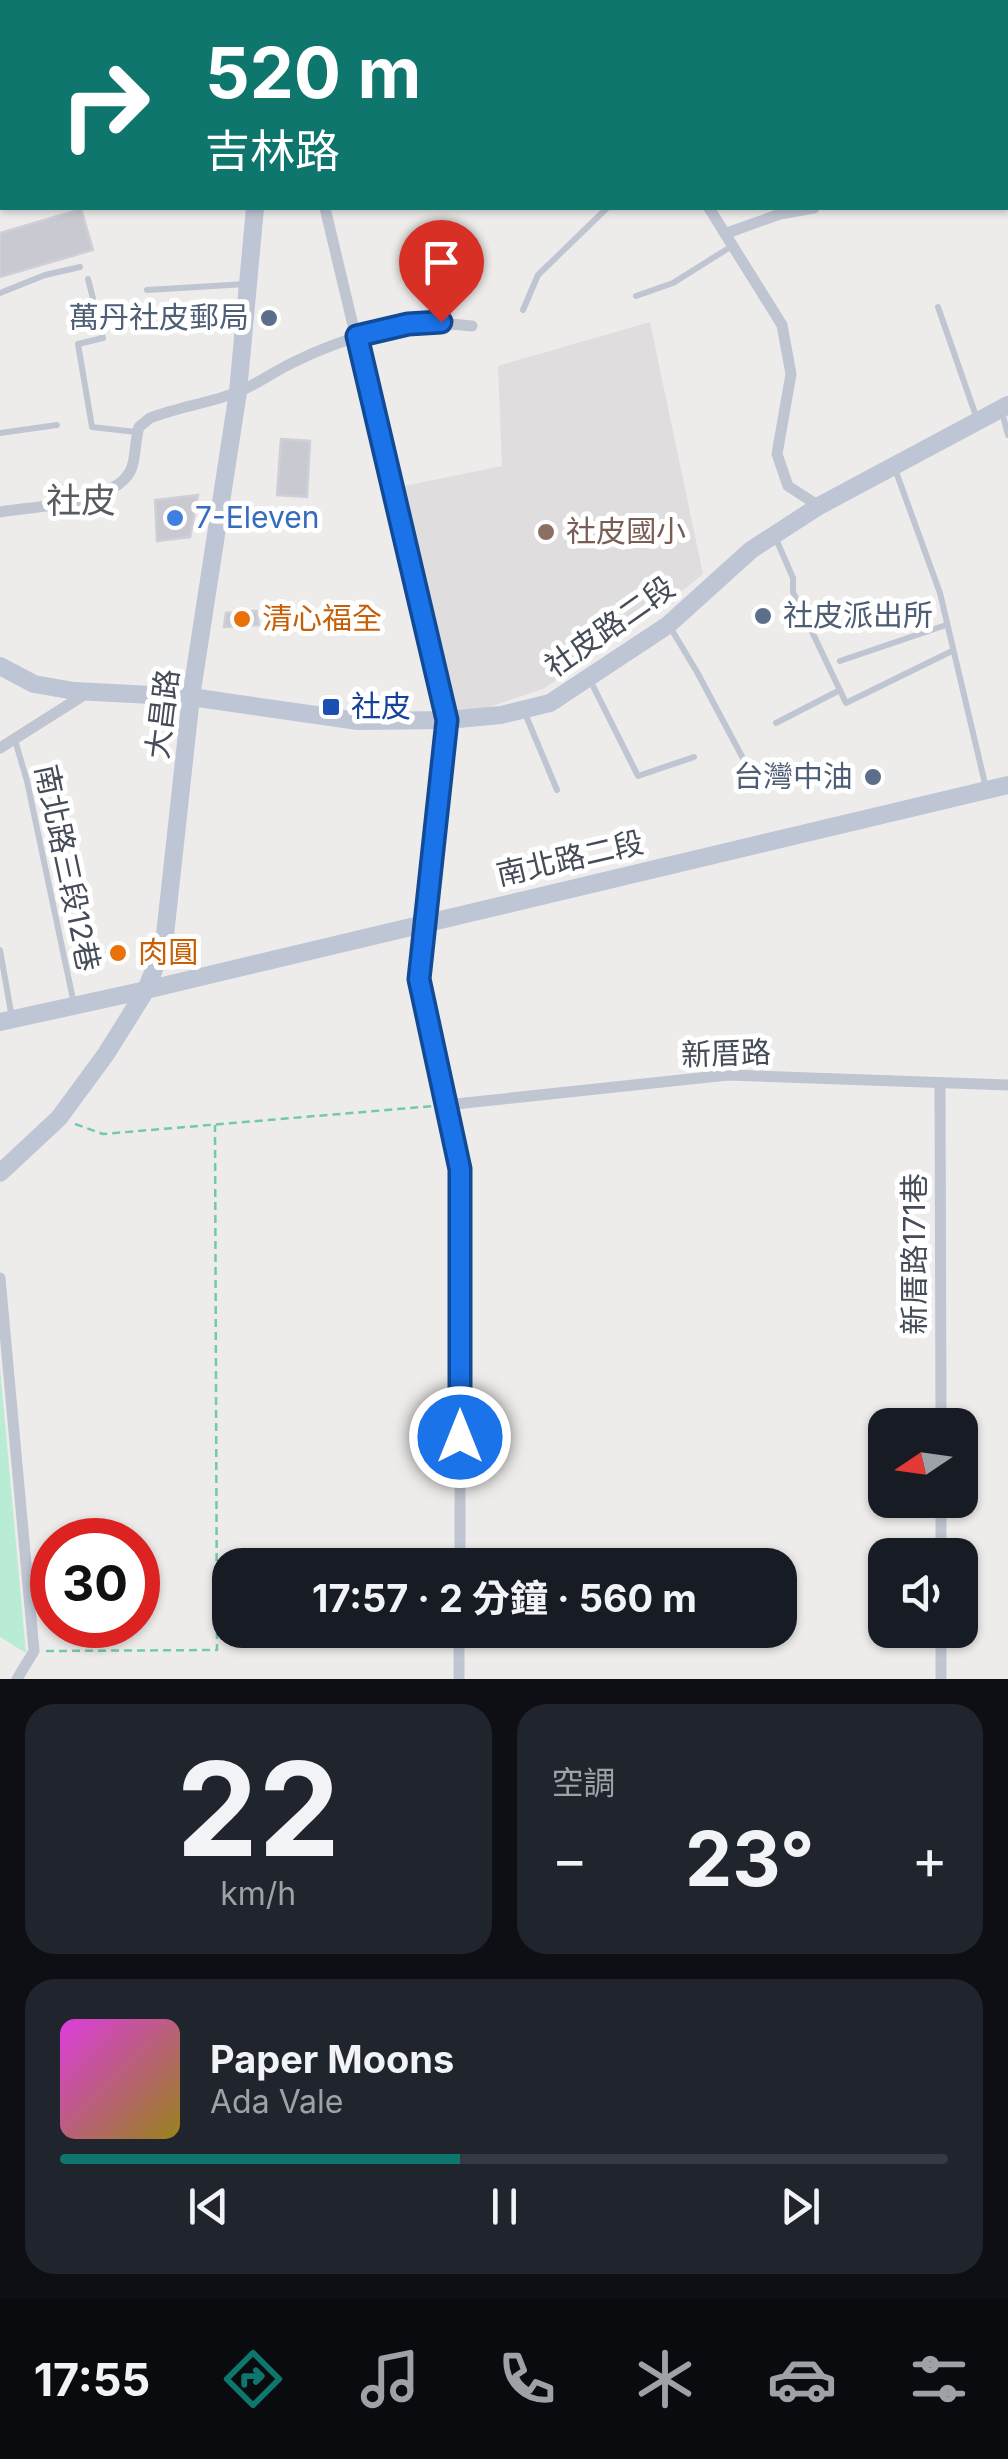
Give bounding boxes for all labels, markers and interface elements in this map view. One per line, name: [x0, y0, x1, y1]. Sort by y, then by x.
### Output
text: 520 m: [205, 30, 422, 115]
icon: right: [40, 40, 170, 170]
text: 吉林路: [205, 123, 340, 178]
pin: [399, 220, 484, 323]
icon: arrive: [414, 235, 469, 290]
place label: 萬丹社皮郵局: [69, 299, 249, 335]
marker: 萬丹社皮郵局: [258, 307, 280, 329]
district label: 社皮: [46, 479, 116, 521]
place label: 7-Eleven: [195, 499, 319, 535]
marker: 7-Eleven: [164, 507, 186, 529]
place label: 社皮國小: [566, 513, 686, 549]
marker: 社皮國小: [535, 521, 557, 543]
street label: 社皮路二段: [538, 568, 681, 684]
place label: 社皮派出所: [783, 597, 933, 633]
place label: 清心福全: [262, 600, 382, 636]
marker: 社皮派出所: [752, 605, 774, 627]
marker: 清心福全: [231, 608, 253, 630]
street label: 大昌路: [139, 667, 185, 761]
place label: 社皮: [351, 688, 411, 724]
marker: 社皮: [320, 696, 342, 718]
place label: 台灣中油: [733, 758, 853, 794]
street label: 南北路三段12巷: [28, 761, 107, 974]
marker: 台灣中油: [862, 766, 884, 788]
street label: 南北路二段: [493, 824, 647, 892]
place label: 肉圓: [138, 934, 198, 970]
marker: 肉圓: [107, 942, 129, 964]
street label: 新厝路: [680, 1033, 772, 1073]
street label: 新厝路171巷: [896, 1173, 932, 1335]
position arrow: [408, 1385, 512, 1489]
north arrow: [868, 1408, 978, 1518]
map controls: [868, 1408, 978, 1648]
speed limit sign: 30: [30, 1518, 160, 1648]
button: sound: [868, 1538, 978, 1648]
text: 17:57 · 2 分鐘 · 560 m: [312, 1575, 697, 1621]
text: 22: [176, 1730, 340, 1887]
text: 空調: [552, 1763, 616, 1802]
text: 23°: [685, 1813, 815, 1904]
text: −: [552, 1826, 588, 1892]
text: +: [912, 1826, 948, 1892]
text: km/h: [220, 1874, 296, 1913]
text: Paper Moons: [210, 2036, 454, 2082]
text: Ada Vale: [210, 2082, 343, 2121]
icon: previous: [181, 2179, 236, 2234]
icon: pause: [477, 2179, 532, 2234]
icon: next: [773, 2179, 828, 2234]
icon: directions: [218, 2344, 288, 2414]
icon: music: [355, 2344, 425, 2414]
icon: phone: [492, 2344, 562, 2414]
icon: climate: [630, 2344, 700, 2414]
icon: car: [767, 2344, 837, 2414]
icon: filters: [904, 2344, 974, 2414]
text: 17:55: [34, 2352, 150, 2407]

